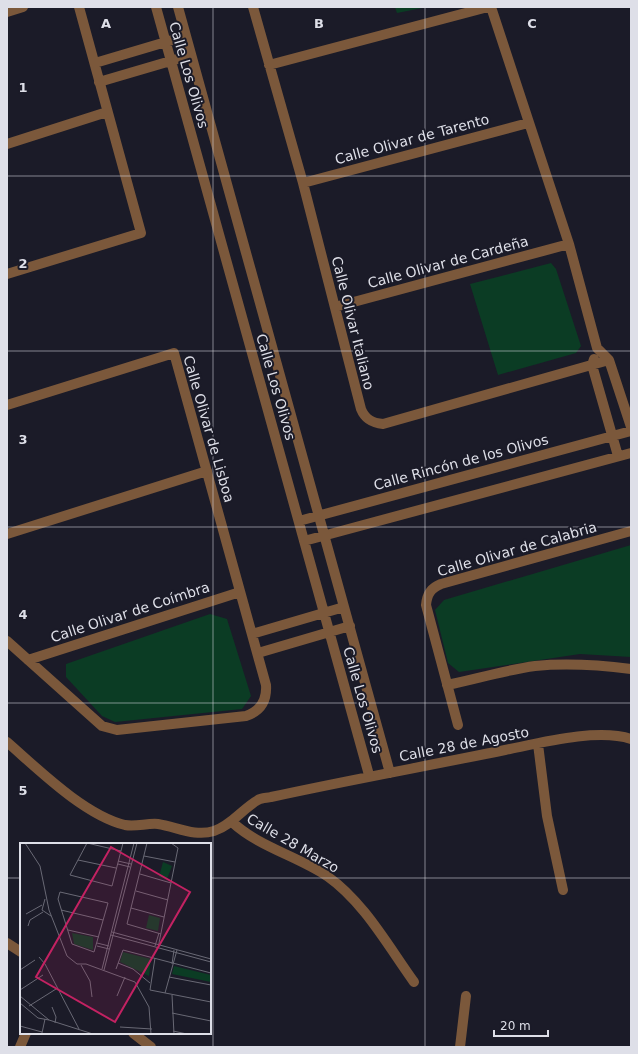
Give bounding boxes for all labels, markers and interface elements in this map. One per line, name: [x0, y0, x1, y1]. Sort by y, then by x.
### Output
text: A: [101, 16, 111, 31]
text: B: [314, 16, 324, 31]
text: C: [527, 16, 537, 31]
street label: Calle Los Olivos: [166, 20, 212, 130]
text: 1: [18, 80, 28, 95]
street label: Calle Olivar de Tarento: [333, 111, 491, 167]
street label: Calle Olivar de Cardeña: [366, 233, 530, 291]
street label: Calle Olivar Italiano: [329, 255, 377, 391]
text: 2: [18, 256, 28, 271]
street label: Calle Los Olivos: [253, 332, 299, 442]
street label: Calle Olivar de Lisboa: [180, 354, 238, 504]
street label: Calle Rincón de los Olivos: [372, 431, 550, 493]
text: 3: [18, 432, 28, 447]
street label: Calle Olivar de Calabria: [436, 519, 598, 579]
street label: Calle Olivar de Coímbra: [49, 579, 211, 645]
text: 4: [18, 607, 28, 622]
street label: Calle Los Olivos: [340, 645, 386, 755]
street label: Calle 28 de Agosto: [398, 724, 530, 764]
text: 5: [18, 783, 28, 798]
street label: Calle 28 Marzo: [244, 810, 342, 876]
inset map: [20, 843, 211, 1034]
scale bar: [494, 1012, 548, 1038]
text: 20 m: [500, 1019, 531, 1033]

